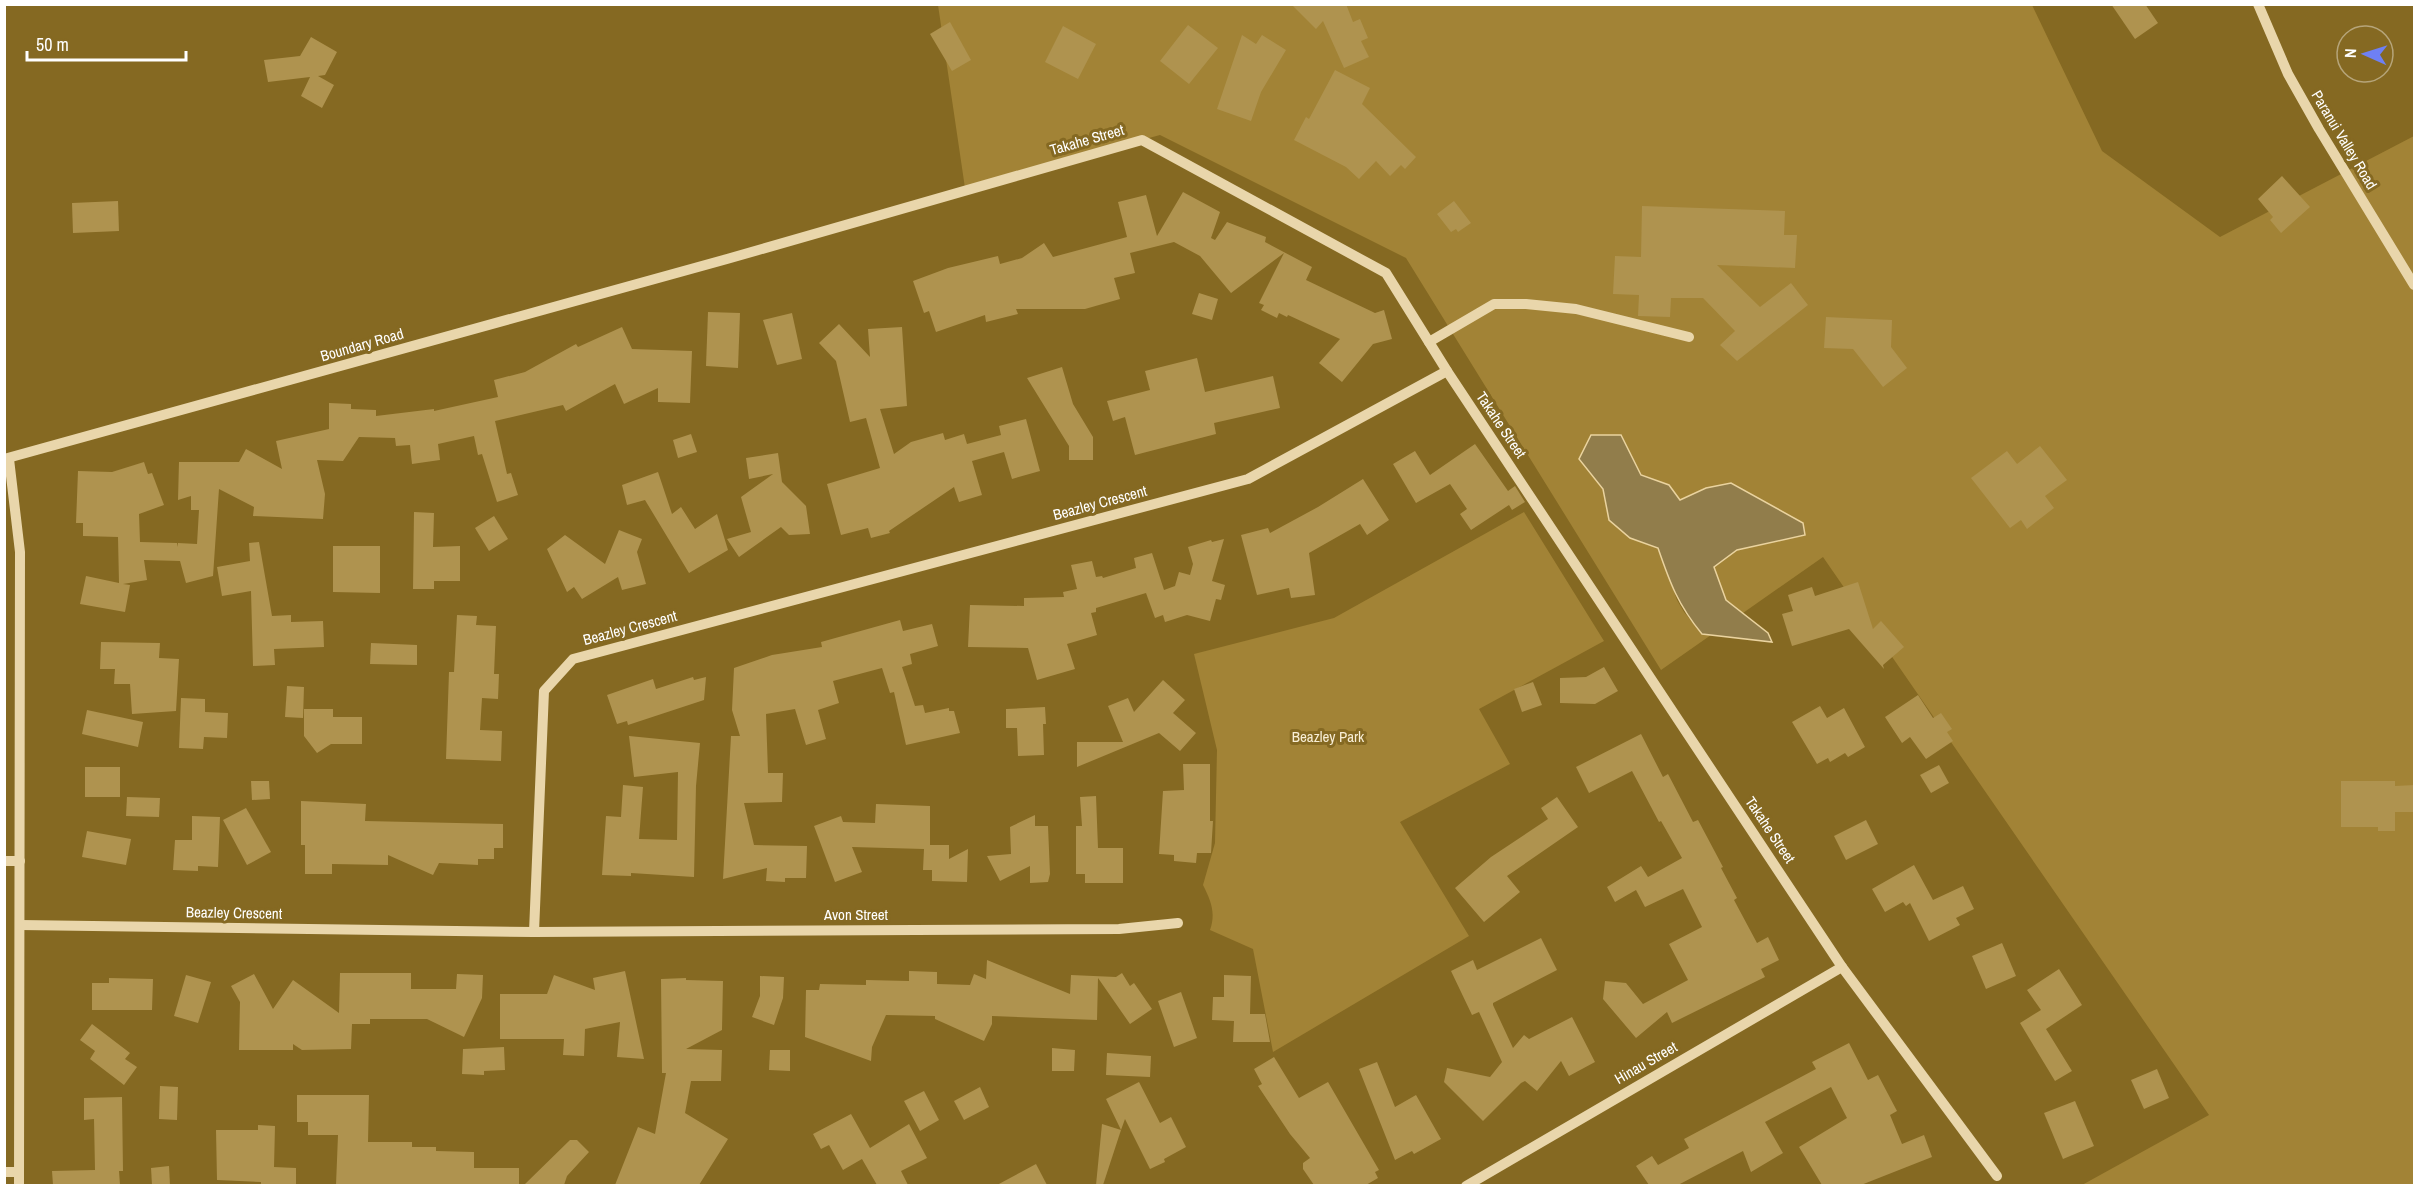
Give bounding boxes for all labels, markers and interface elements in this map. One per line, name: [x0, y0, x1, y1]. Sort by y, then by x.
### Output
scale bar: [27, 24, 186, 62]
north arrow: [2335, 24, 2395, 84]
text: 50 m: [36, 32, 69, 57]
text: N: [2339, 48, 2361, 59]
street label: Paranui Valley Road: [2307, 86, 2382, 193]
street label: Takahe Street: [1047, 119, 1127, 160]
street label: Boundary Road: [318, 323, 406, 366]
street label: Takahe Street: [1471, 387, 1532, 463]
street label: Beazley Crescent: [1051, 480, 1150, 525]
street label: Beazley Crescent: [581, 605, 680, 650]
park label: Beazley Park: [1292, 726, 1365, 747]
street label: Takahe Street: [1740, 792, 1801, 868]
street label: Beazley Crescent: [186, 901, 283, 924]
street label: Avon Street: [823, 904, 889, 925]
street label: Hinau Street: [1611, 1036, 1681, 1089]

